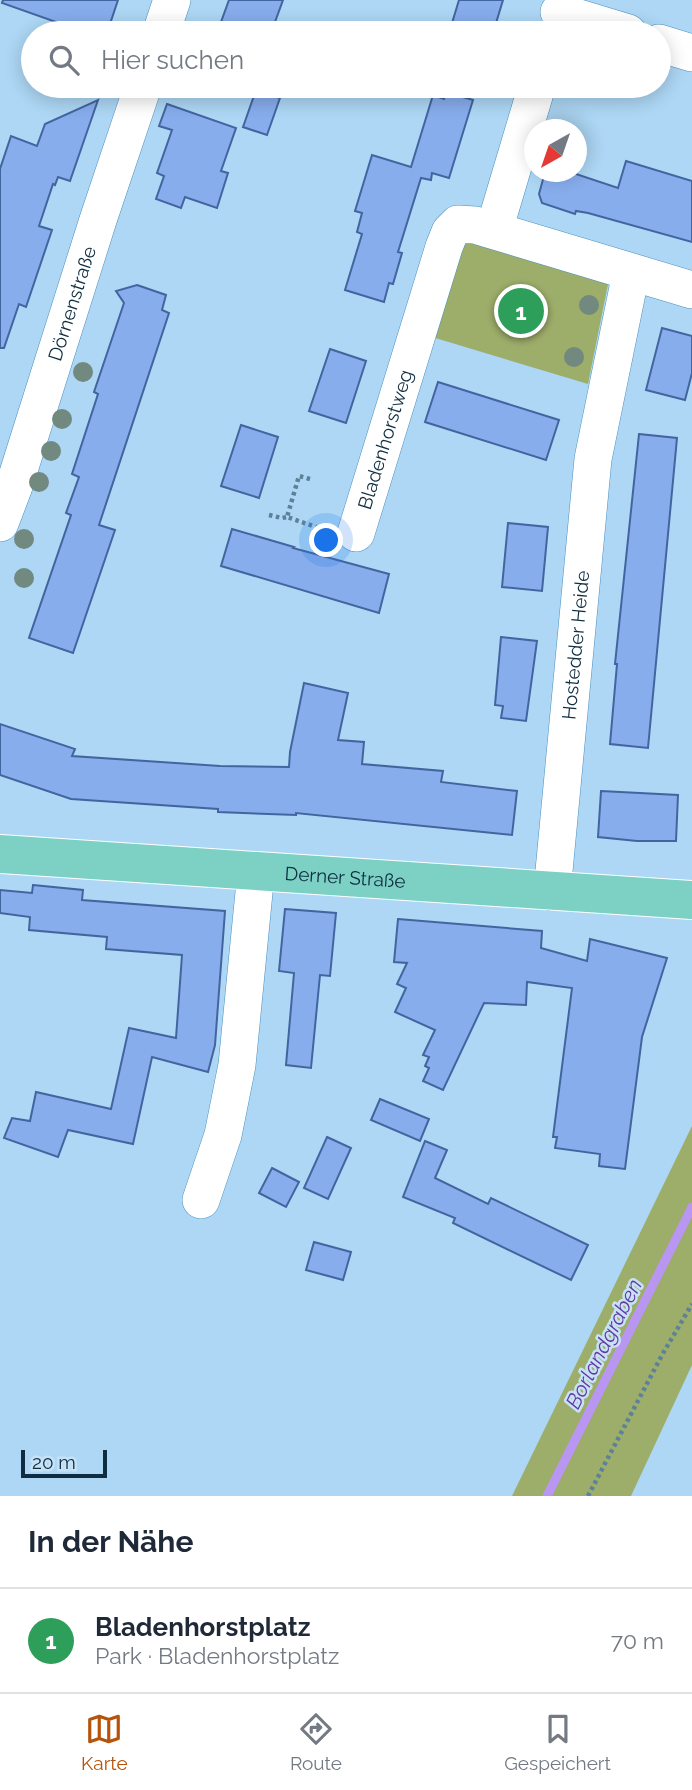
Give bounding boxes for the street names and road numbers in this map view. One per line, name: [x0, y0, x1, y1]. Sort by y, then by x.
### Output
street label: Dörnenstraße: [43, 243, 100, 364]
street label: Bladenhorstweg: [353, 367, 417, 512]
street label: Hostedder Heide: [557, 569, 593, 721]
street label: Derner Straße: [284, 862, 406, 892]

